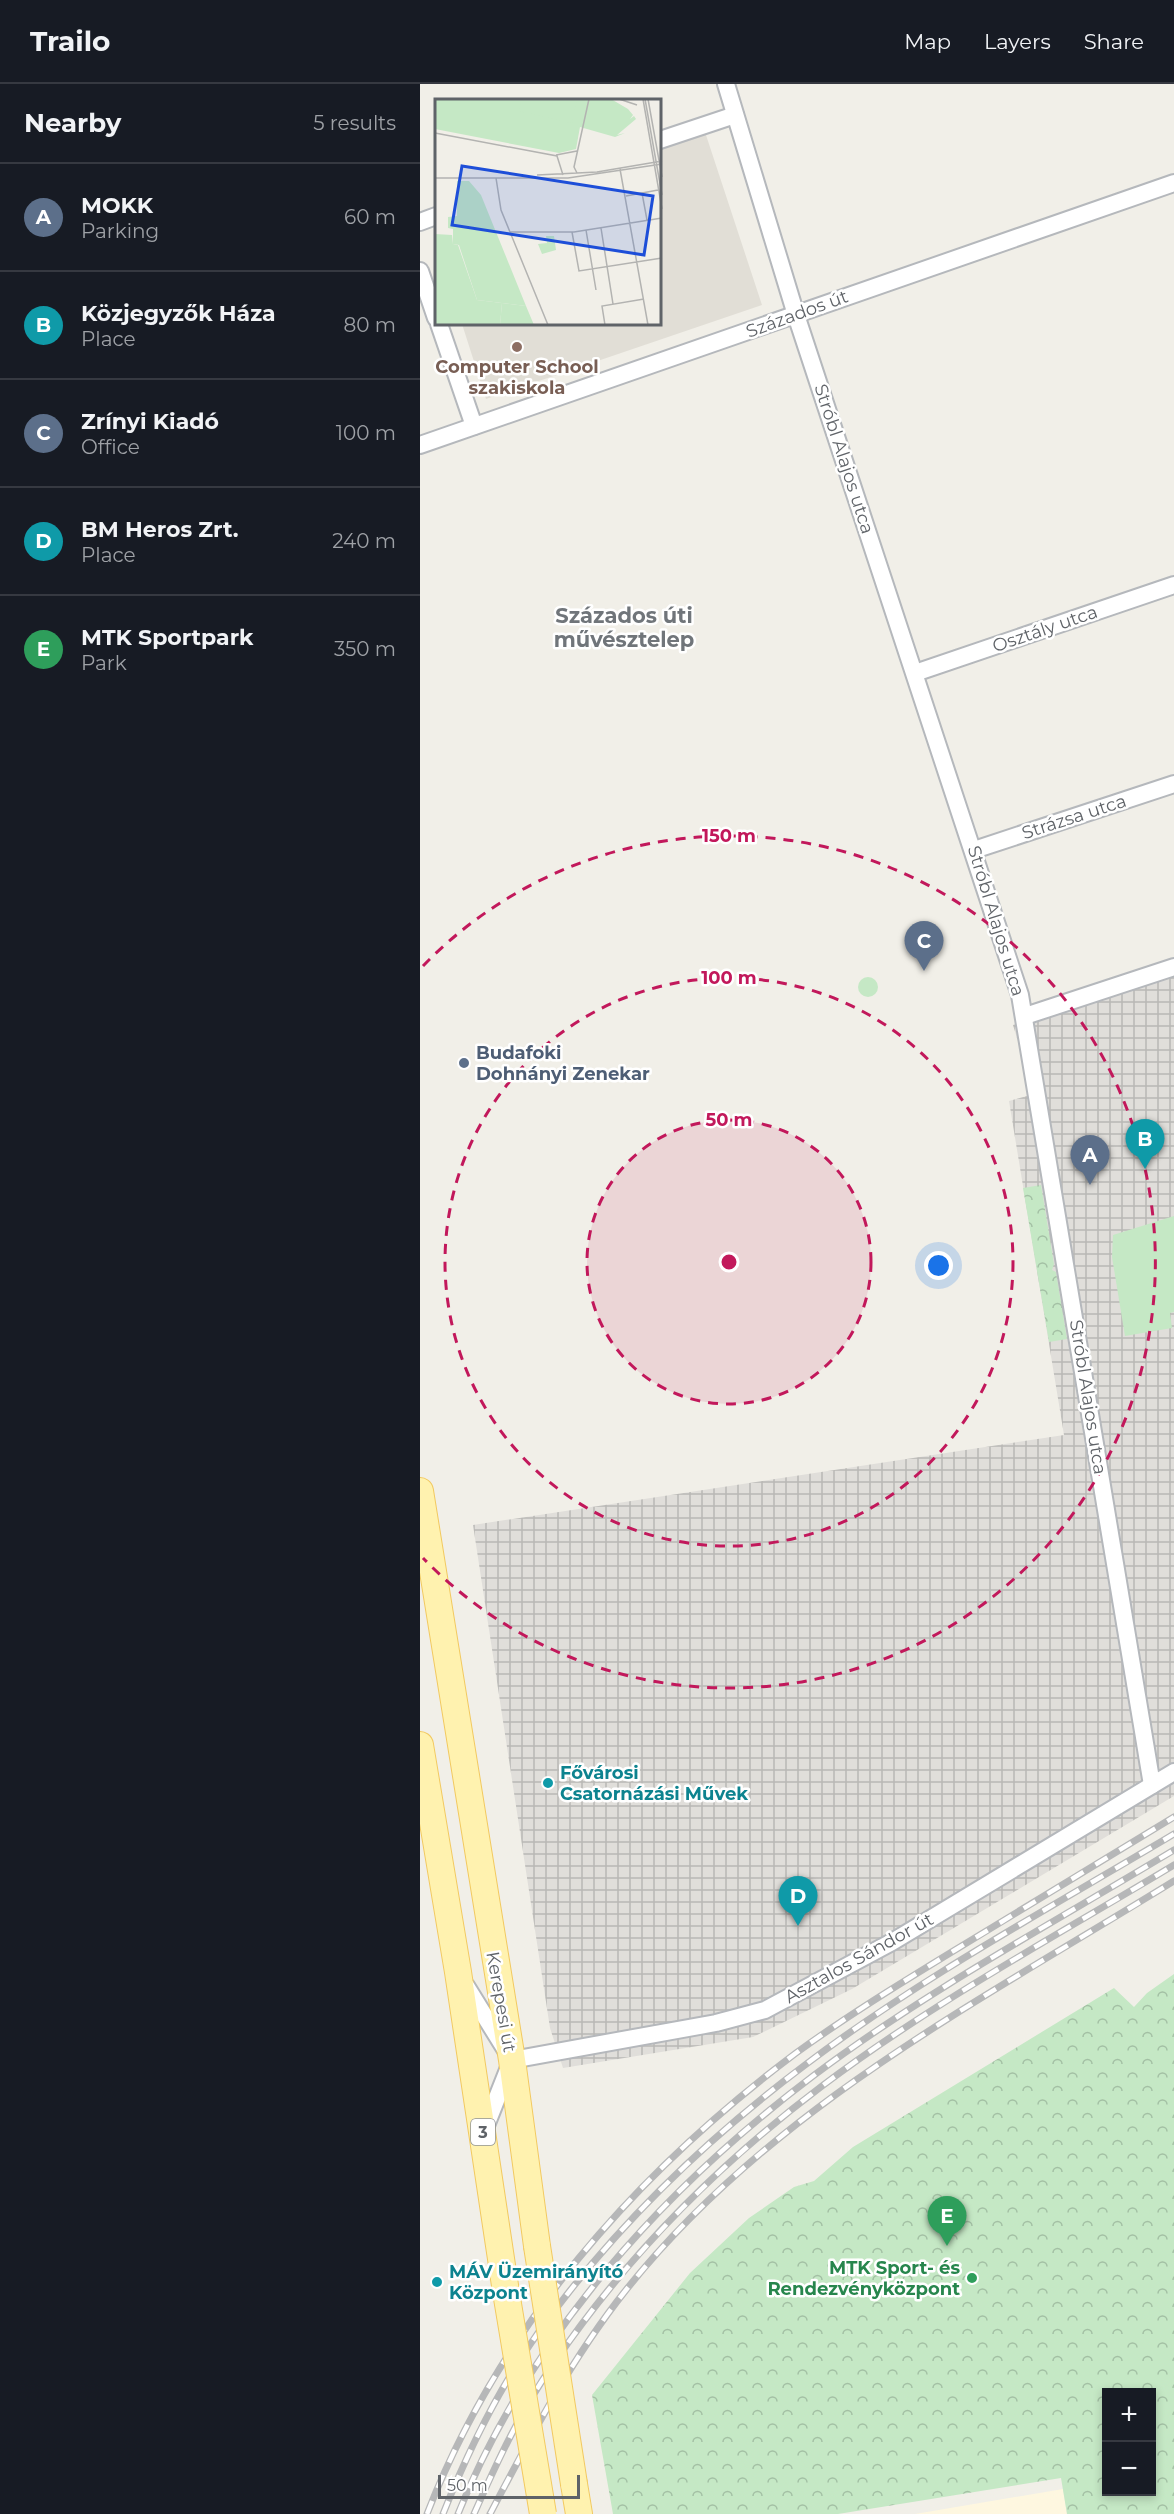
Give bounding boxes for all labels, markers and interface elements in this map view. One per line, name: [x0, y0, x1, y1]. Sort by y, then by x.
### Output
text: Trailo: [30, 24, 110, 58]
text: Map: [904, 29, 951, 54]
text: Layers: [984, 29, 1051, 54]
text: Share: [1084, 29, 1144, 54]
inset map: [435, 99, 662, 326]
text: Nearby: [24, 107, 121, 139]
text: 5 results: [313, 111, 396, 135]
text: MOKK: [81, 192, 153, 219]
text: A: [36, 205, 51, 229]
text: 60 m: [344, 205, 396, 229]
text: Parking: [81, 219, 159, 243]
street label: Százados út: [743, 285, 851, 343]
text: Közjegyzők Háza: [81, 300, 276, 327]
text: B: [36, 313, 51, 337]
text: 80 m: [344, 313, 396, 337]
text: Place: [81, 327, 136, 351]
marker: Computer School szakiskola: [510, 340, 524, 354]
place label: Computer School szakiskola: [435, 356, 599, 399]
street label: Stróbl Alajos utca: [809, 381, 879, 537]
text: Zrínyi Kiadó: [81, 408, 219, 435]
text: C: [36, 421, 51, 445]
text: 100 m: [336, 421, 396, 445]
text: Office: [81, 435, 140, 459]
text: BM Heros Zrt.: [81, 516, 238, 543]
text: D: [35, 529, 52, 553]
text: 240 m: [332, 529, 396, 553]
text: Place: [81, 543, 136, 567]
street label: Osztály utca: [990, 601, 1100, 657]
district label: Százados úti művésztelep: [554, 603, 694, 652]
text: MTK Sportpark: [81, 624, 254, 651]
text: E: [37, 637, 50, 661]
text: 350 m: [334, 637, 396, 661]
text: Park: [81, 651, 127, 675]
street label: Strázsa utca: [1019, 790, 1129, 844]
text: 150 m: [702, 825, 756, 847]
street label: Stróbl Alajos utca: [963, 843, 1029, 999]
pin: C: [904, 922, 944, 971]
text: 100 m: [701, 967, 757, 989]
place label: Budafoki Dohnányi Zenekar: [476, 1042, 650, 1085]
marker: Budafoki Dohnányi Zenekar: [457, 1056, 471, 1070]
text: 50 m: [706, 1109, 752, 1131]
pin: B: [1126, 1120, 1164, 1169]
pin: A: [1070, 1136, 1110, 1185]
your location: [924, 1251, 953, 1280]
centre of rings: [719, 1252, 739, 1272]
street label: Stróbl Alajos utca: [1065, 1318, 1111, 1476]
place label: Fővárosi Csatornázási Művek: [560, 1762, 748, 1805]
marker: Fővárosi Csatornázási Művek: [541, 1776, 555, 1790]
pin: D: [778, 1876, 818, 1926]
street label: Asztalos Sándor út: [781, 1908, 937, 2008]
street label: Kerepesi út: [481, 1950, 521, 2054]
road number: 3: [471, 2119, 495, 2145]
pin: E: [928, 2196, 966, 2246]
place label: MTK Sport- és Rendezvényközpont: [767, 2257, 960, 2300]
place label: MÁV Üzemirányító Központ: [449, 2261, 623, 2304]
marker: MTK Sport- és Rendezvényközpont: [965, 2271, 979, 2285]
marker: MÁV Üzemirányító Központ: [430, 2275, 444, 2289]
map controls: [1102, 2388, 1156, 2496]
button: +: [1102, 2388, 1156, 2442]
button: −: [1102, 2442, 1156, 2496]
scale bar: [438, 2472, 580, 2500]
text: 50 m: [447, 2476, 488, 2495]

